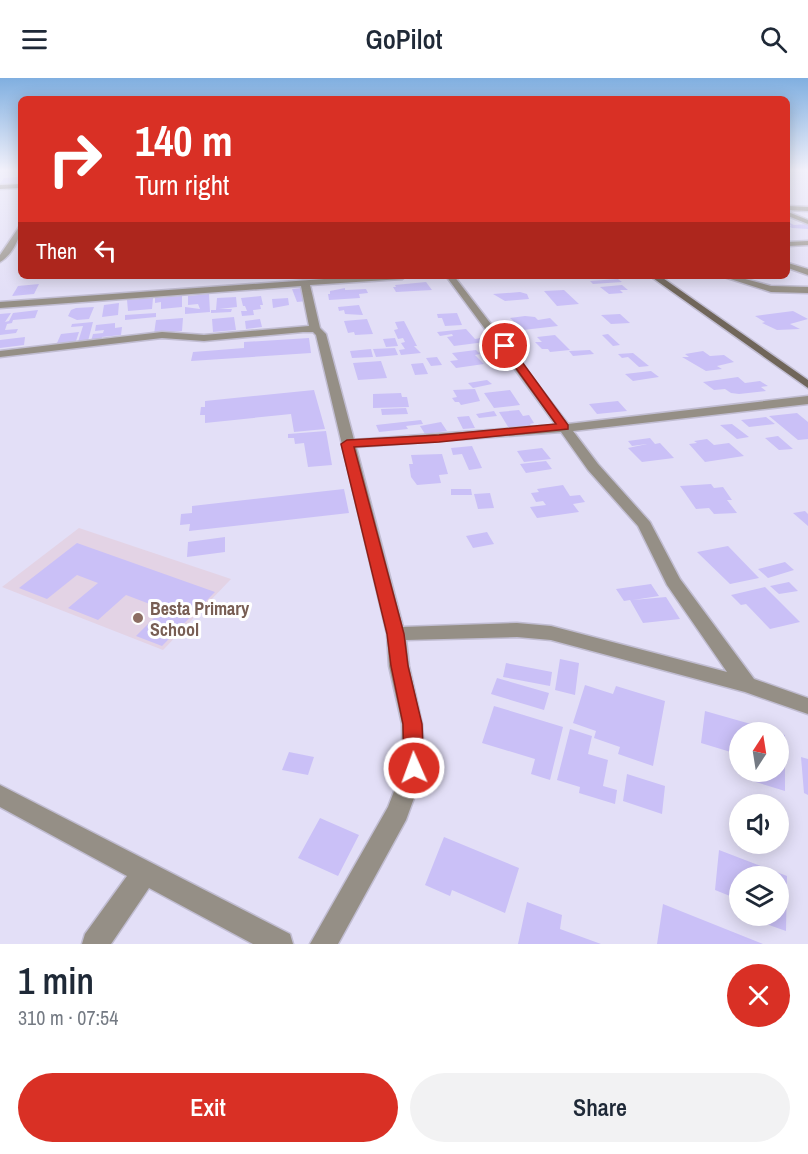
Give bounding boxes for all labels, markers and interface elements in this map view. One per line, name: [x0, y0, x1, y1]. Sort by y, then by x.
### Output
text: GoPilot: [365, 21, 443, 57]
icon: menu: [18, 23, 51, 56]
icon: search: [757, 23, 790, 56]
text: 140 m: [135, 113, 233, 169]
icon: right: [36, 120, 114, 198]
text: Turn right: [135, 167, 229, 203]
icon: left: [89, 234, 122, 267]
text: Then: [36, 236, 77, 266]
pin: [479, 320, 530, 371]
icon: arrive: [488, 329, 521, 362]
place label: Besta Primary School: [150, 596, 250, 642]
marker: Besta Primary School: [131, 611, 145, 625]
north arrow: [729, 722, 789, 782]
map controls: [729, 722, 789, 926]
position arrow: [382, 736, 446, 800]
button: sound: [729, 794, 789, 854]
button: layers: [729, 866, 789, 926]
text: 1 min: [18, 957, 94, 1005]
button: close: [727, 964, 790, 1027]
text: 310 m · 07:54: [18, 1004, 118, 1031]
button: Exit: [18, 1073, 398, 1142]
button: Share: [410, 1073, 790, 1142]

